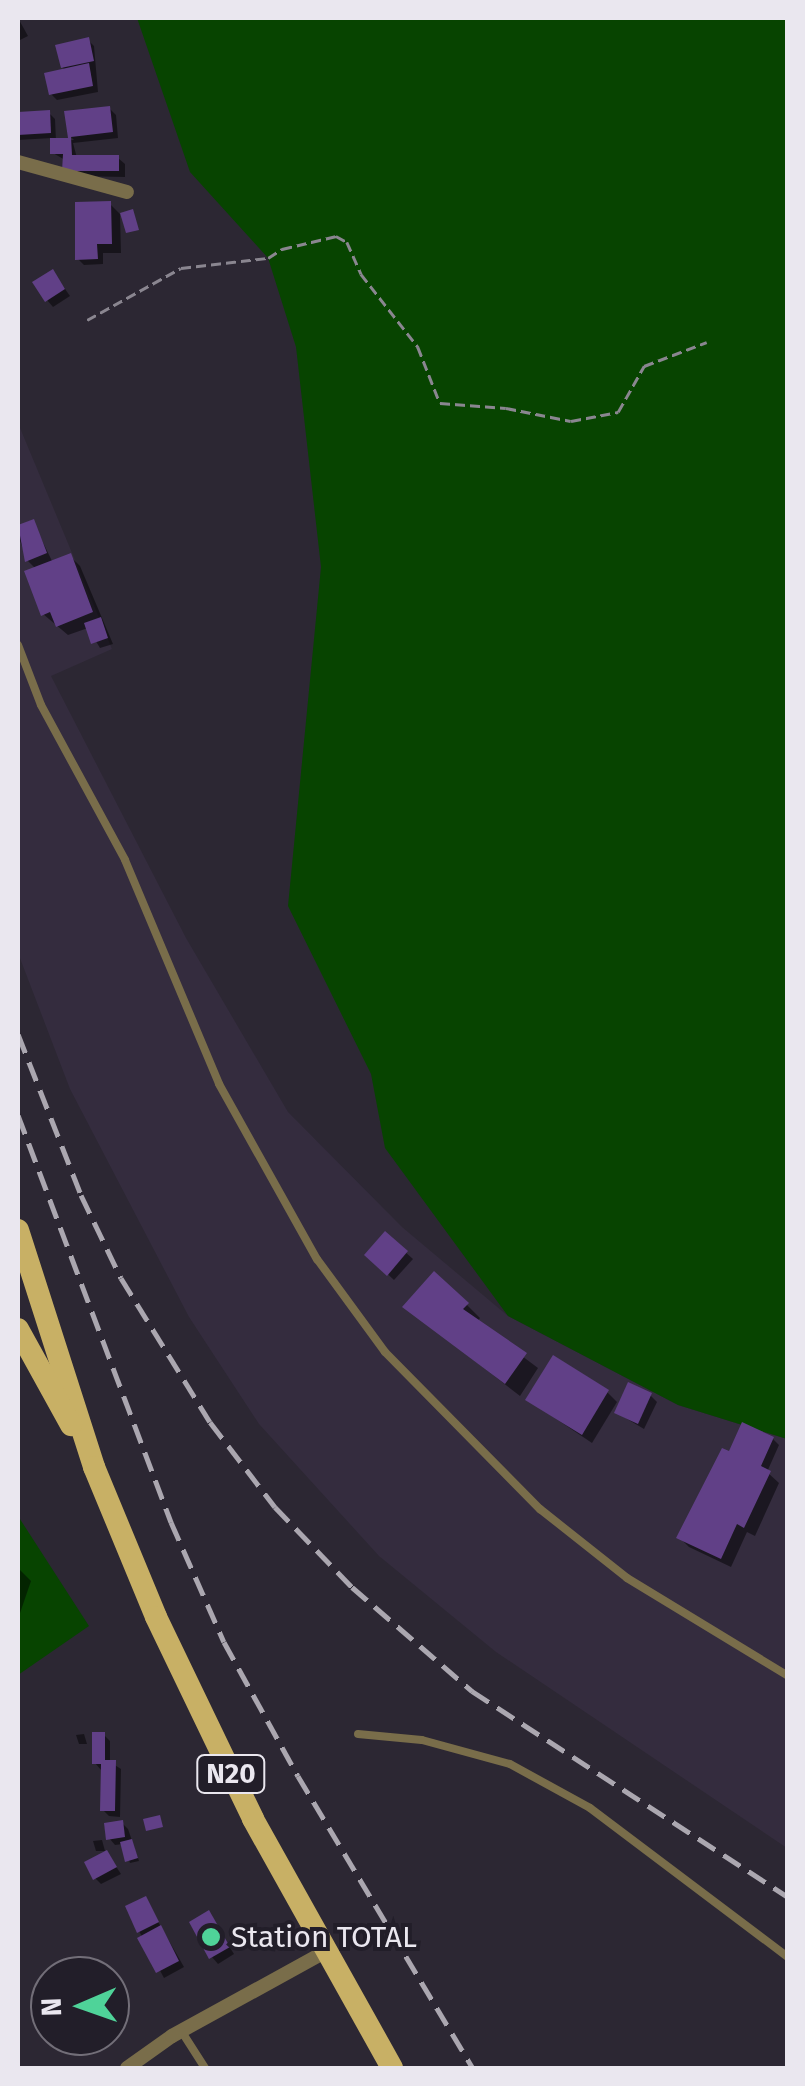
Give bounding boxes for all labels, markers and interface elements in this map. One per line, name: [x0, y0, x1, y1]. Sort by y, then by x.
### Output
road number: N20: [196, 1751, 266, 1797]
place label: Station TOTAL: [231, 1919, 417, 1955]
marker: Station TOTAL: [200, 1926, 222, 1948]
north arrow: [30, 1956, 130, 2056]
text: N: [35, 1997, 68, 2017]

